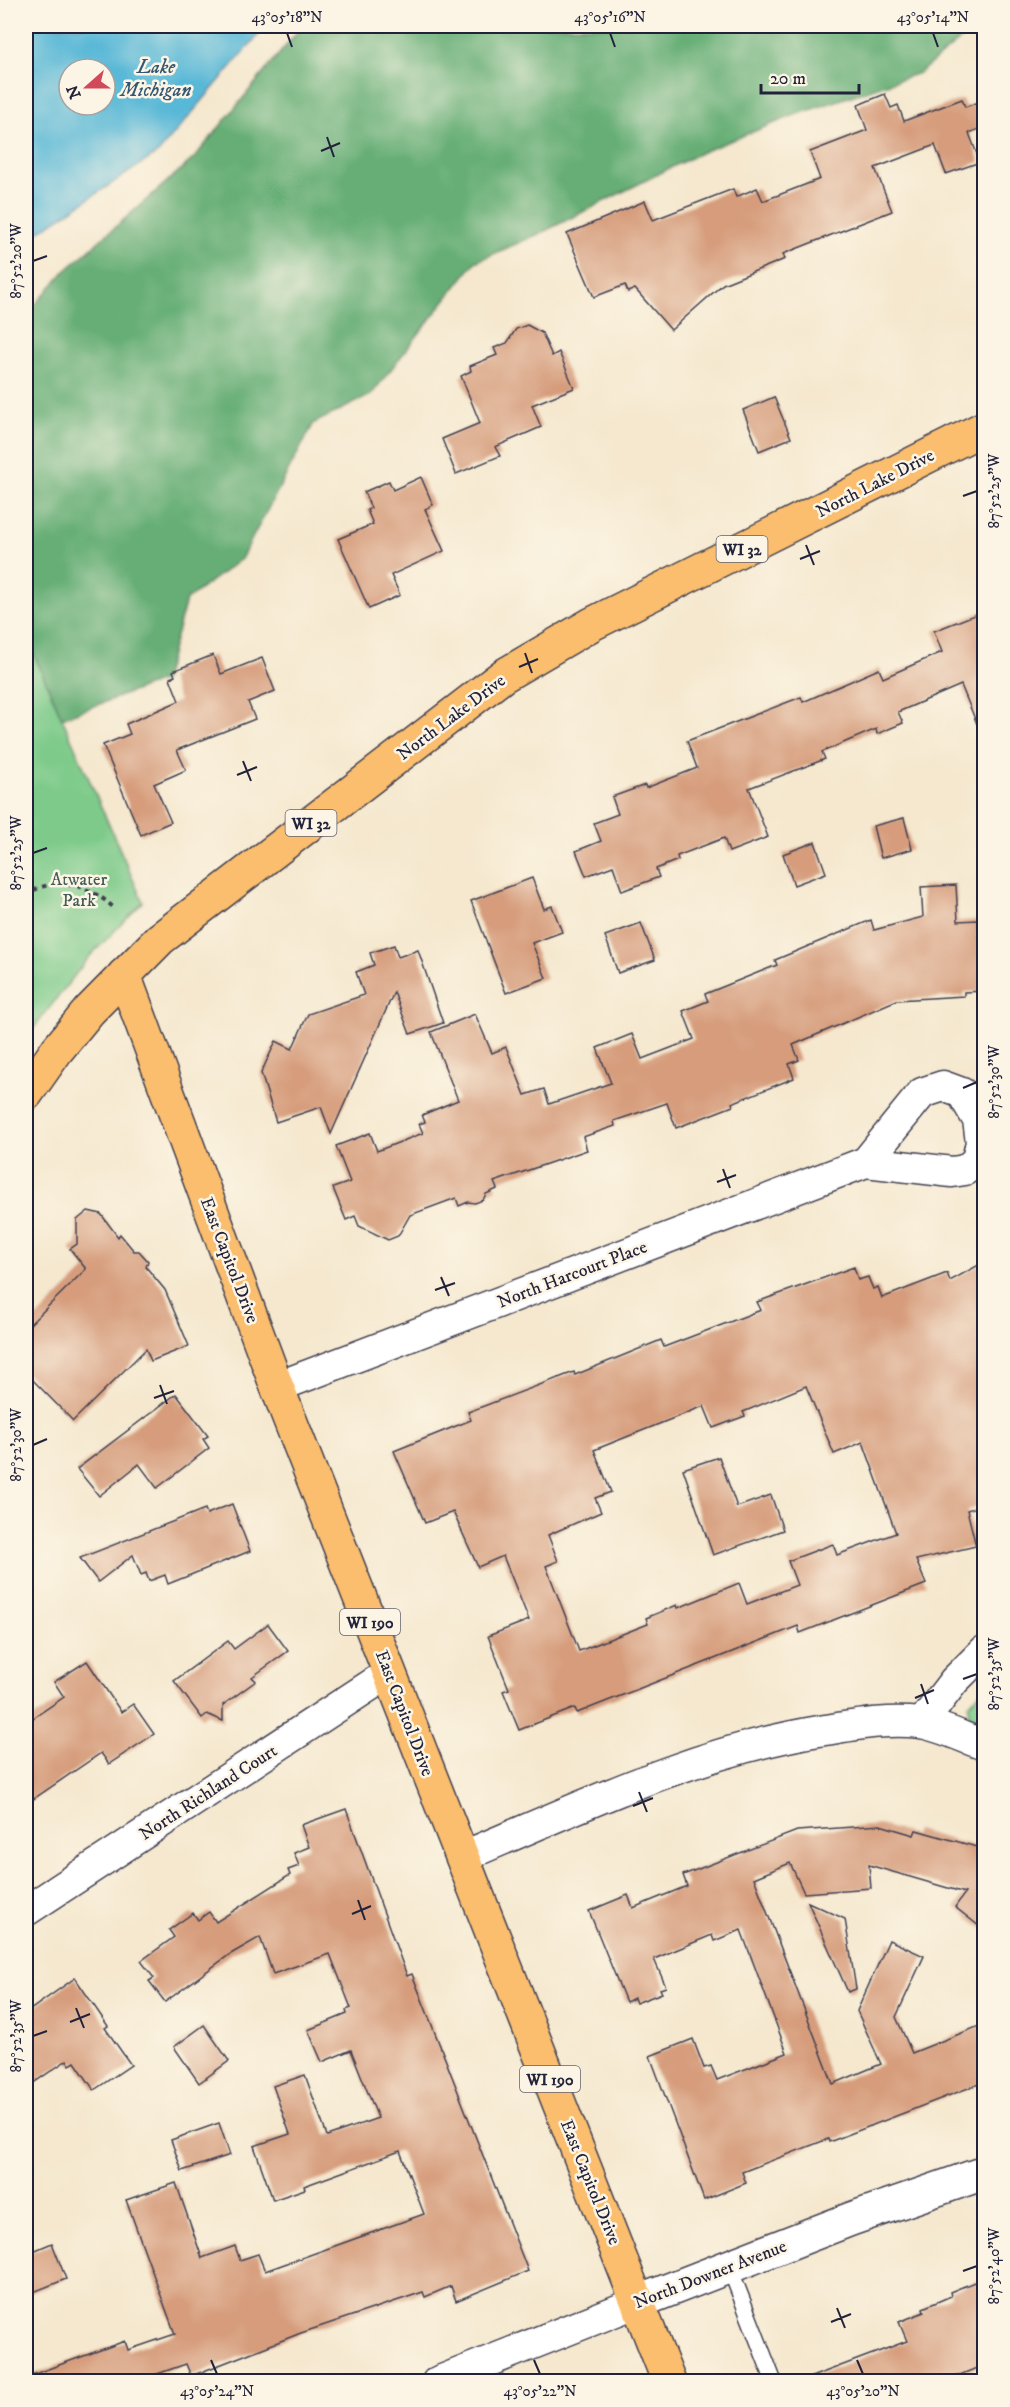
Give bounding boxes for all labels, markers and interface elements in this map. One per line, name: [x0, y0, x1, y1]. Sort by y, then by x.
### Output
text: 43°05'18"N: [251, 8, 323, 27]
text: 43°05'16"N: [574, 8, 646, 27]
text: 43°05'14"N: [897, 8, 969, 27]
water label: Lake Michigan: [119, 55, 192, 103]
north arrow: [57, 57, 117, 117]
scale bar: [761, 57, 858, 95]
text: 20 m: [770, 68, 806, 90]
text: N: [62, 82, 86, 102]
text: 87°52'20"W: [7, 223, 26, 299]
street label: North Lake Drive: [813, 445, 938, 523]
text: 87°52'25"W: [985, 453, 1004, 528]
road number: WI 32: [716, 536, 768, 562]
street label: North Lake Drive: [393, 670, 510, 766]
road number: WI 32: [286, 810, 336, 836]
text: 87°52'25"W: [7, 815, 26, 890]
park label: Atwater Park: [51, 869, 107, 912]
text: 87°52'30"W: [985, 1045, 1004, 1119]
street label: East Capitol Drive: [195, 1194, 263, 1326]
street label: North Harcourt Place: [494, 1236, 650, 1314]
text: 87°52'30"W: [7, 1408, 26, 1482]
road number: WI 190: [340, 1609, 400, 1635]
text: 87°52'35"W: [985, 1637, 1004, 1711]
street label: East Capitol Drive: [370, 1647, 438, 1779]
street label: North Richland Court: [136, 1740, 282, 1846]
text: 87°52'35"W: [7, 1999, 26, 2073]
road number: WI 190: [520, 2066, 580, 2092]
street label: East Capitol Drive: [555, 2117, 625, 2248]
text: 87°52'40"W: [985, 2227, 1004, 2304]
street label: North Downer Avenue: [631, 2236, 790, 2314]
text: 43°05'24"N: [180, 2382, 254, 2401]
text: 43°05'22"N: [504, 2382, 576, 2401]
text: 43°05'20"N: [826, 2382, 900, 2401]

